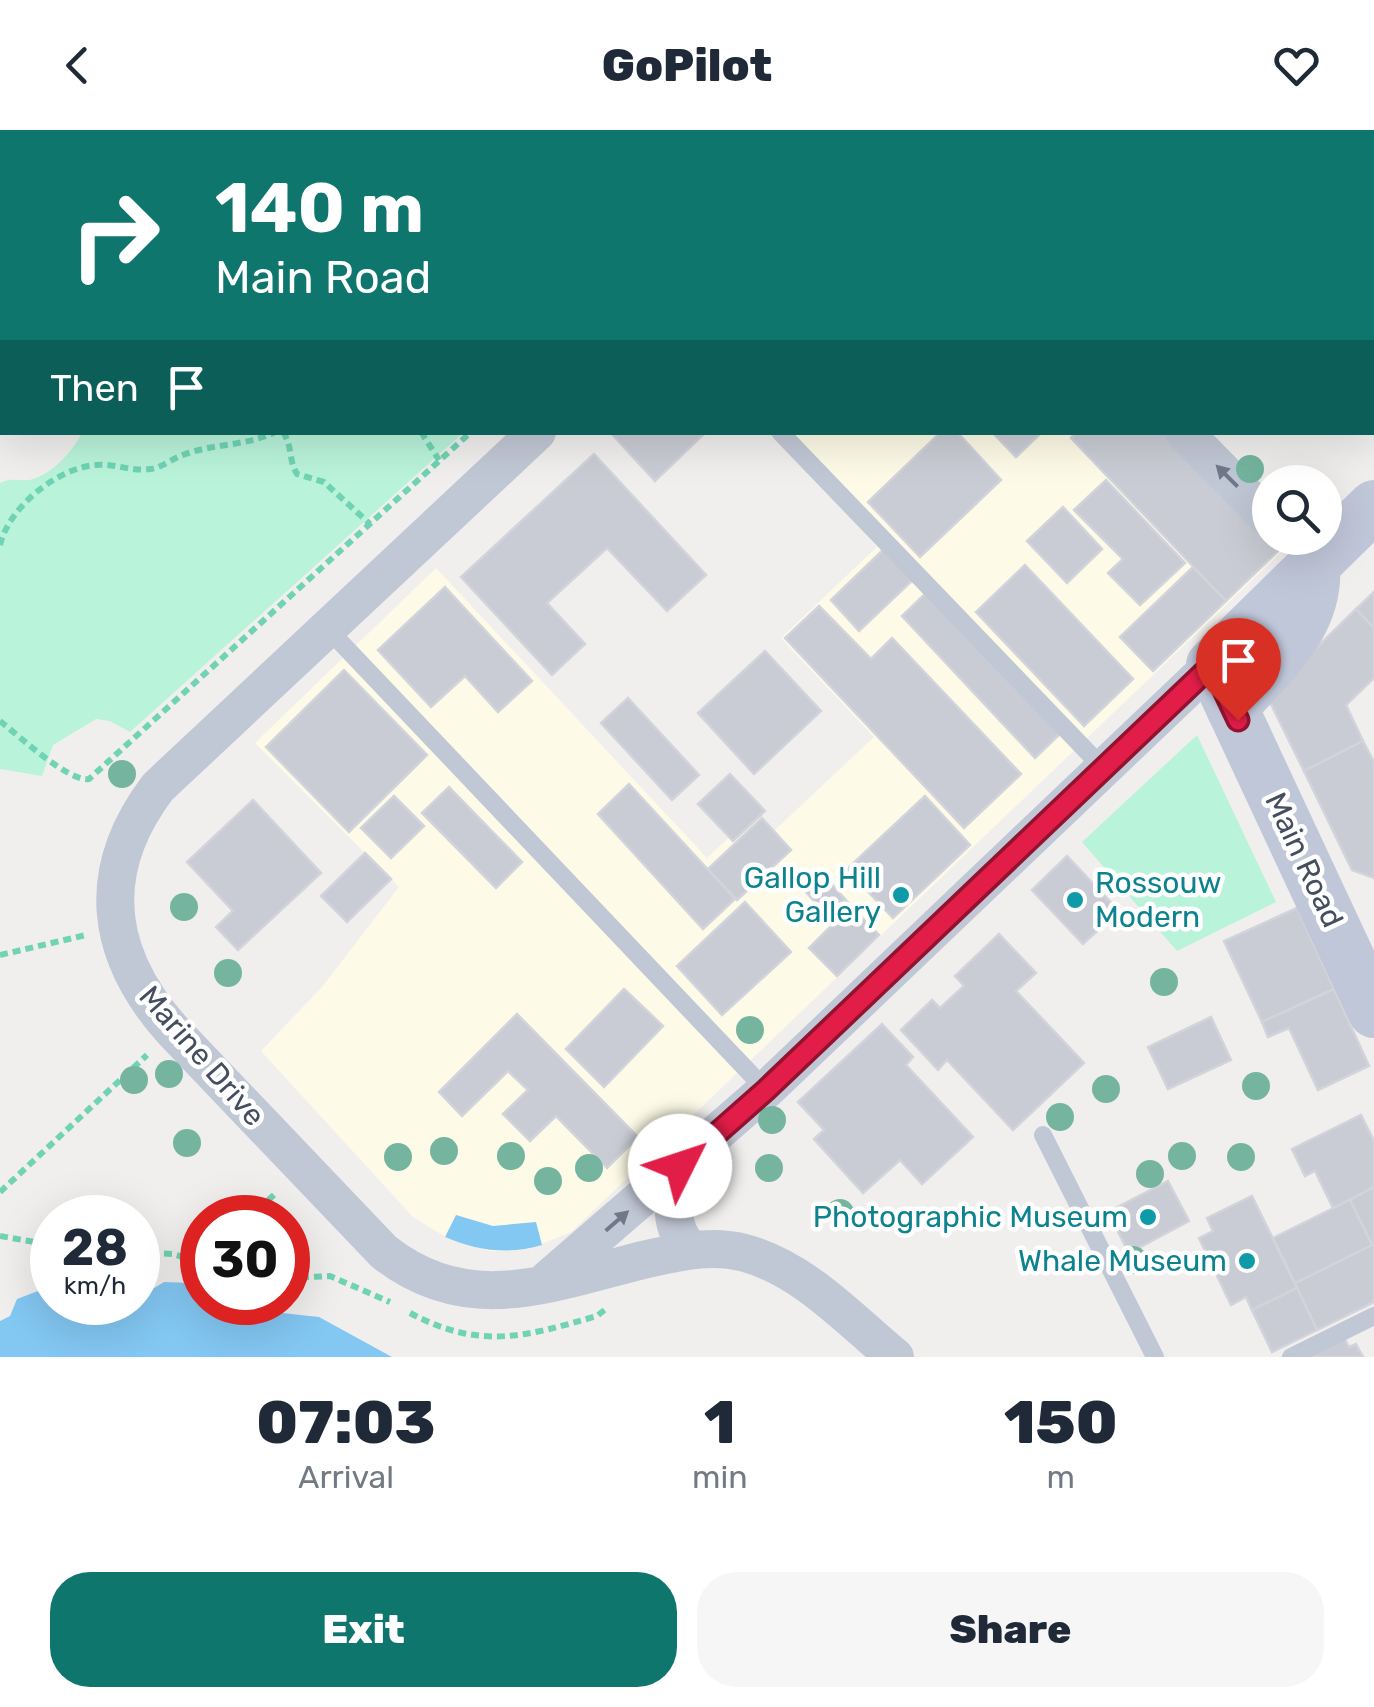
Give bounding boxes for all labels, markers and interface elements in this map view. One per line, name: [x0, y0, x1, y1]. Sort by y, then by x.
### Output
icon: back: [50, 38, 105, 93]
icon: heart: [1269, 38, 1324, 93]
text: GoPilot: [602, 39, 772, 92]
text: 140 m: [215, 167, 424, 250]
icon: right: [50, 170, 180, 300]
text: Main Road: [215, 251, 431, 304]
icon: arrive: [159, 360, 214, 415]
text: Then: [50, 365, 139, 411]
one-way arrow: [1216, 465, 1239, 489]
map controls: [1252, 465, 1342, 555]
button: search: [1252, 465, 1342, 555]
pin: [1196, 618, 1281, 721]
icon: arrive: [1211, 633, 1266, 688]
street label: Main Road: [1257, 787, 1351, 933]
place label: Gallop Hill Gallery: [744, 860, 881, 930]
place label: Rossouw Modern: [1095, 865, 1222, 935]
marker: Gallop Hill Gallery: [890, 884, 912, 906]
marker: Rossouw Modern: [1064, 889, 1086, 911]
street label: Marine Drive: [131, 979, 273, 1133]
position arrow: [628, 1114, 732, 1218]
speed limit sign: 30: [180, 1195, 310, 1325]
place label: Photographic Museum: [813, 1199, 1128, 1235]
marker: Photographic Museum: [1137, 1206, 1159, 1228]
one-way arrow: [604, 1211, 629, 1233]
text: 28: [62, 1218, 128, 1278]
place label: Whale Museum: [1018, 1243, 1227, 1279]
marker: Whale Museum: [1236, 1250, 1258, 1272]
text: km/h: [64, 1271, 126, 1300]
text: 07:03: [256, 1387, 436, 1458]
text: 1: [704, 1387, 736, 1458]
text: 150: [1004, 1387, 1118, 1458]
text: Arrival: [298, 1458, 394, 1496]
text: min: [692, 1458, 748, 1496]
text: m: [1047, 1458, 1075, 1496]
button: Exit: [50, 1572, 677, 1687]
button: Share: [697, 1572, 1324, 1687]

